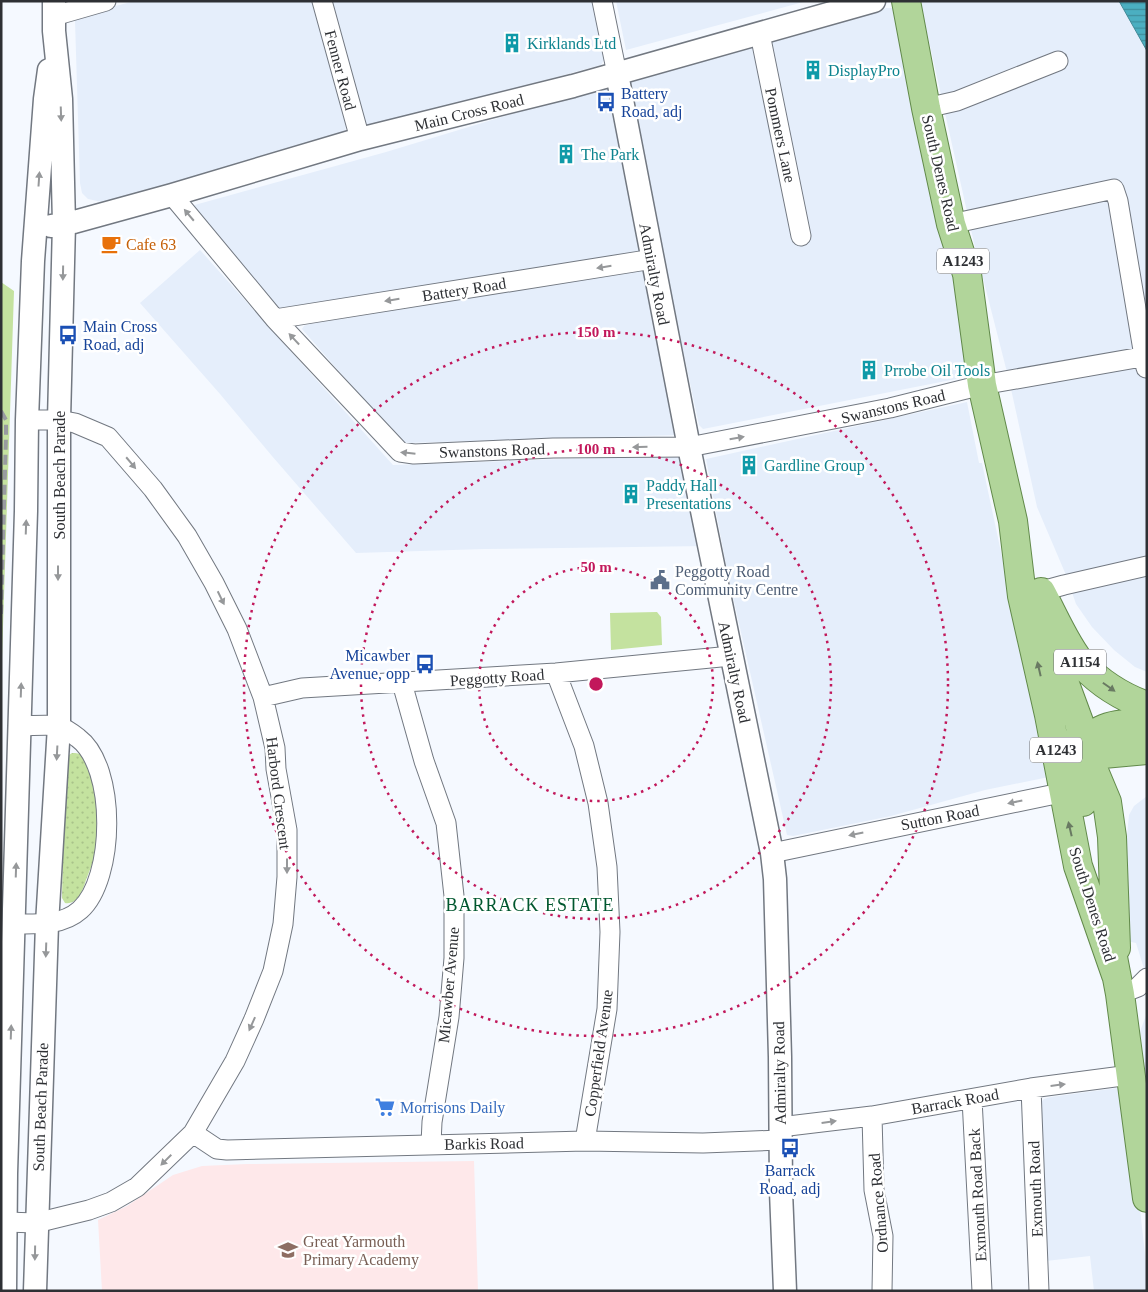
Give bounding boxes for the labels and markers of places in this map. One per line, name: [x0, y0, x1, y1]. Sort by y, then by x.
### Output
building icon: Kirklands Ltd: [501, 32, 523, 54]
place label: Kirklands Ltd: [527, 35, 616, 52]
building icon: DisplayPro: [802, 59, 824, 81]
place label: DisplayPro: [828, 62, 900, 80]
place label: Battery Road, adj: [621, 85, 682, 121]
bus stop icon: Battery Road, adj: [595, 91, 617, 113]
building icon: The Park: [555, 143, 577, 165]
place label: The Park: [581, 146, 639, 163]
cafe icon: Cafe 63: [100, 233, 122, 255]
place label: Cafe 63: [126, 236, 176, 253]
place label: Main Cross Road, adj: [83, 318, 157, 354]
bus stop icon: Main Cross Road, adj: [57, 324, 79, 346]
building icon: Prrobe Oil Tools: [858, 359, 880, 381]
place label: Prrobe Oil Tools: [884, 362, 990, 379]
building icon: Gardline Group: [738, 454, 760, 476]
place label: Gardline Group: [764, 457, 865, 475]
place label: Paddy Hall Presentations: [646, 477, 731, 512]
building icon: Paddy Hall Presentations: [620, 483, 642, 505]
place label: Peggotty Road Community Centre: [675, 563, 798, 599]
public building icon: Peggotty Road Community Centre: [649, 569, 671, 591]
place label: Micawber Avenue, opp: [329, 647, 411, 683]
bus stop icon: Micawber Avenue, opp: [414, 653, 436, 675]
centre of rings: [587, 675, 605, 693]
supermarket icon: Morrisons Daily: [374, 1096, 396, 1118]
place label: Morrisons Daily: [400, 1099, 505, 1117]
bus stop icon: Barrack Road, adj: [779, 1137, 801, 1159]
place label: Barrack Road, adj: [759, 1162, 821, 1198]
place label: Great Yarmouth Primary Academy: [303, 1233, 419, 1269]
school or university icon: Great Yarmouth Primary Academy: [277, 1239, 299, 1261]

